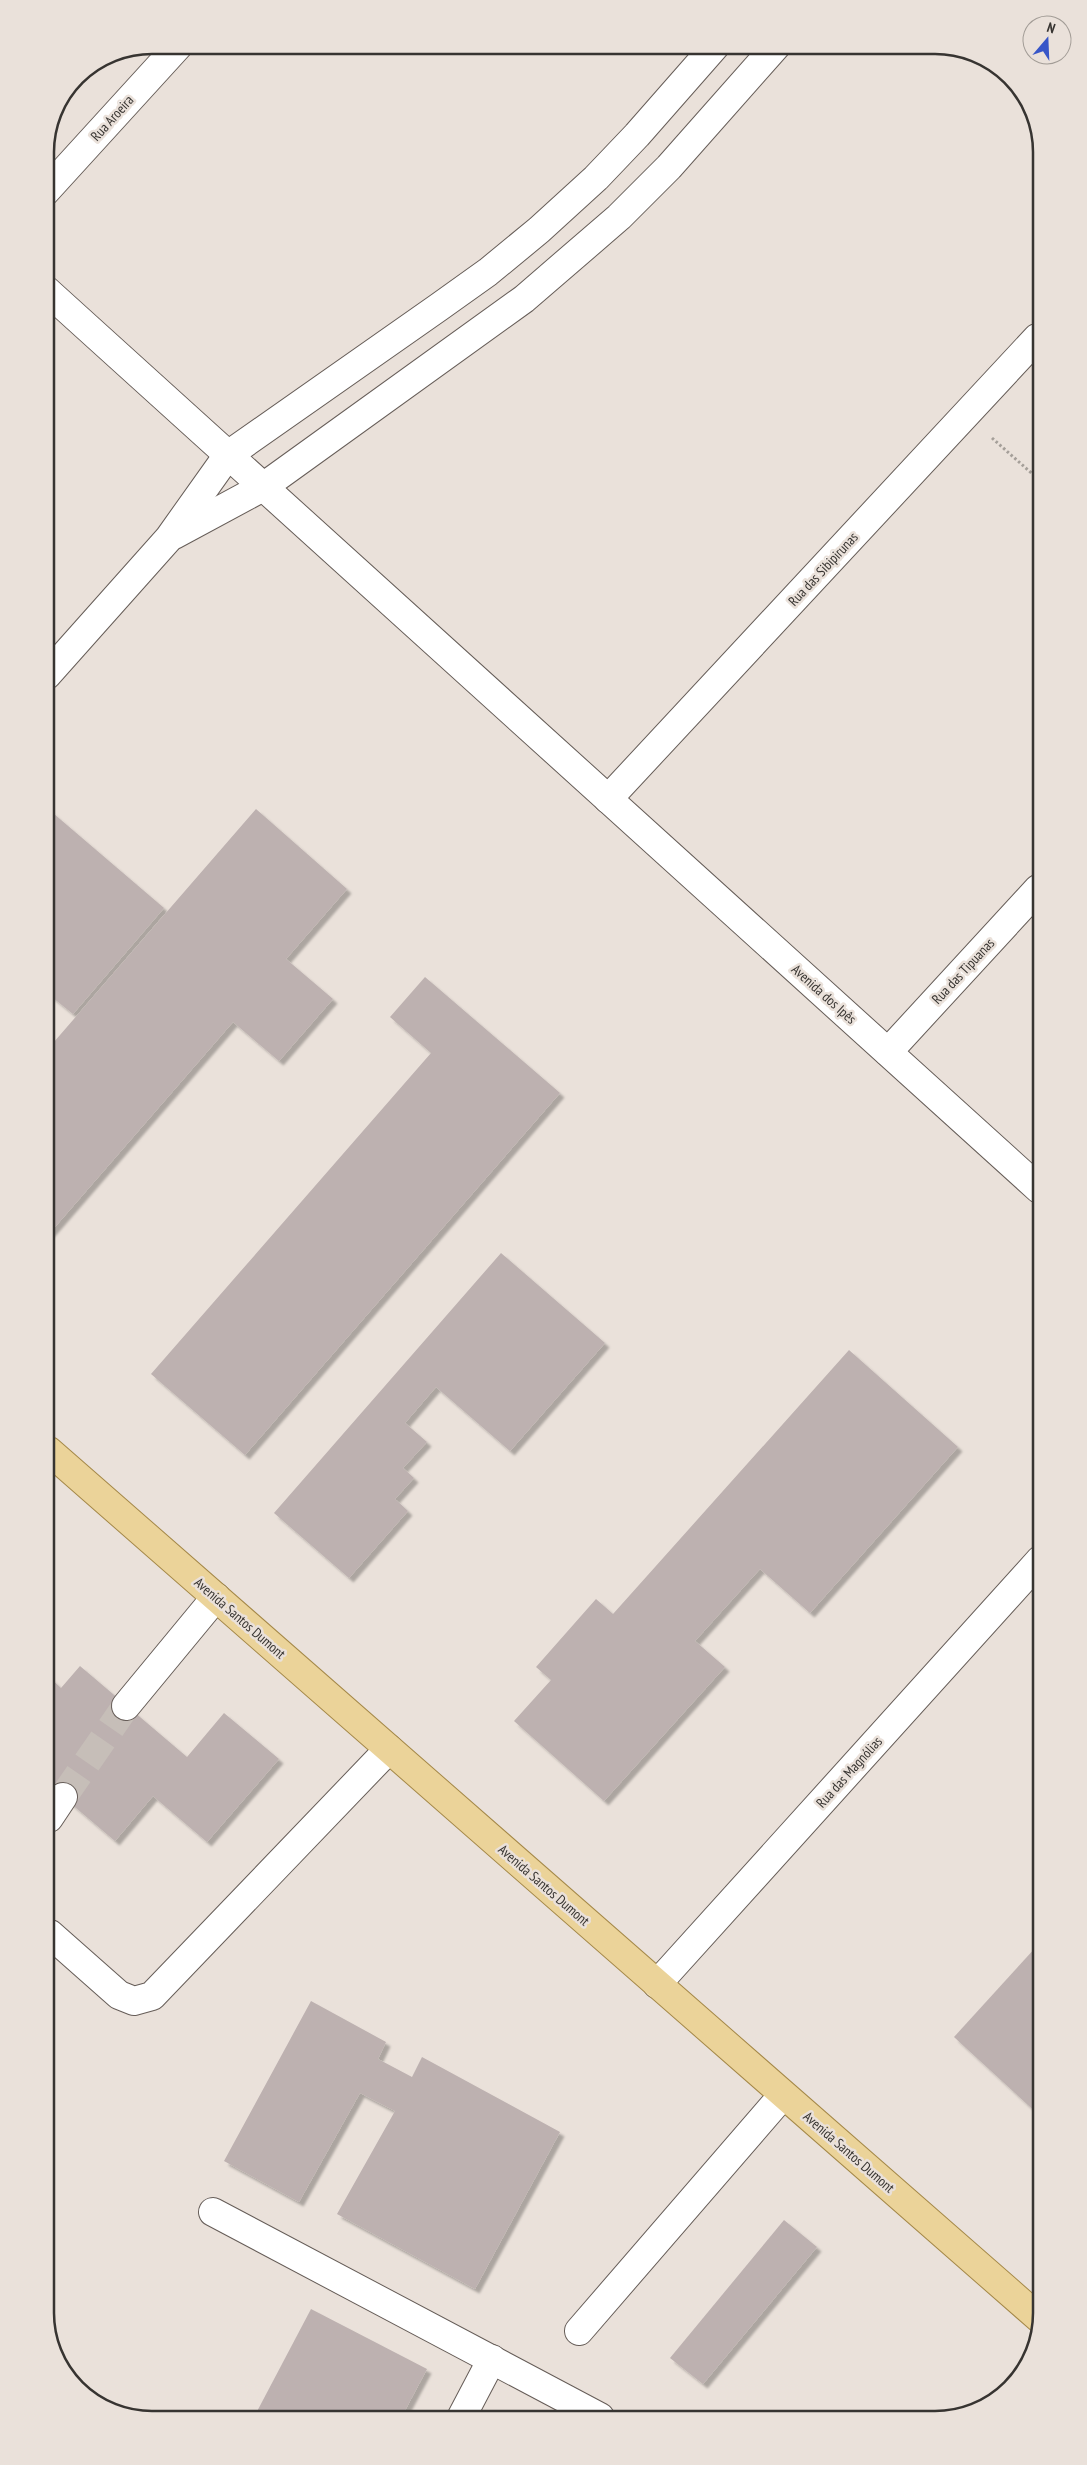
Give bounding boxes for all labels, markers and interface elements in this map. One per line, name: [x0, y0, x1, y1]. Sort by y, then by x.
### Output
north arrow: [1022, 15, 1072, 65]
text: N: [1045, 18, 1058, 37]
street label: Rua Aroeira: [87, 91, 137, 145]
street label: Rua das Sibipirunas: [784, 528, 862, 610]
street label: Rua das Tipuanas: [928, 934, 998, 1008]
street label: Avenida dos Ipês: [788, 960, 860, 1028]
street label: Avenida Santos Dumont: [191, 1573, 289, 1663]
street label: Rua das Magnólias: [812, 1732, 886, 1812]
street label: Avenida Santos Dumont: [495, 1840, 593, 1930]
street label: Avenida Santos Dumont: [800, 2107, 898, 2197]

